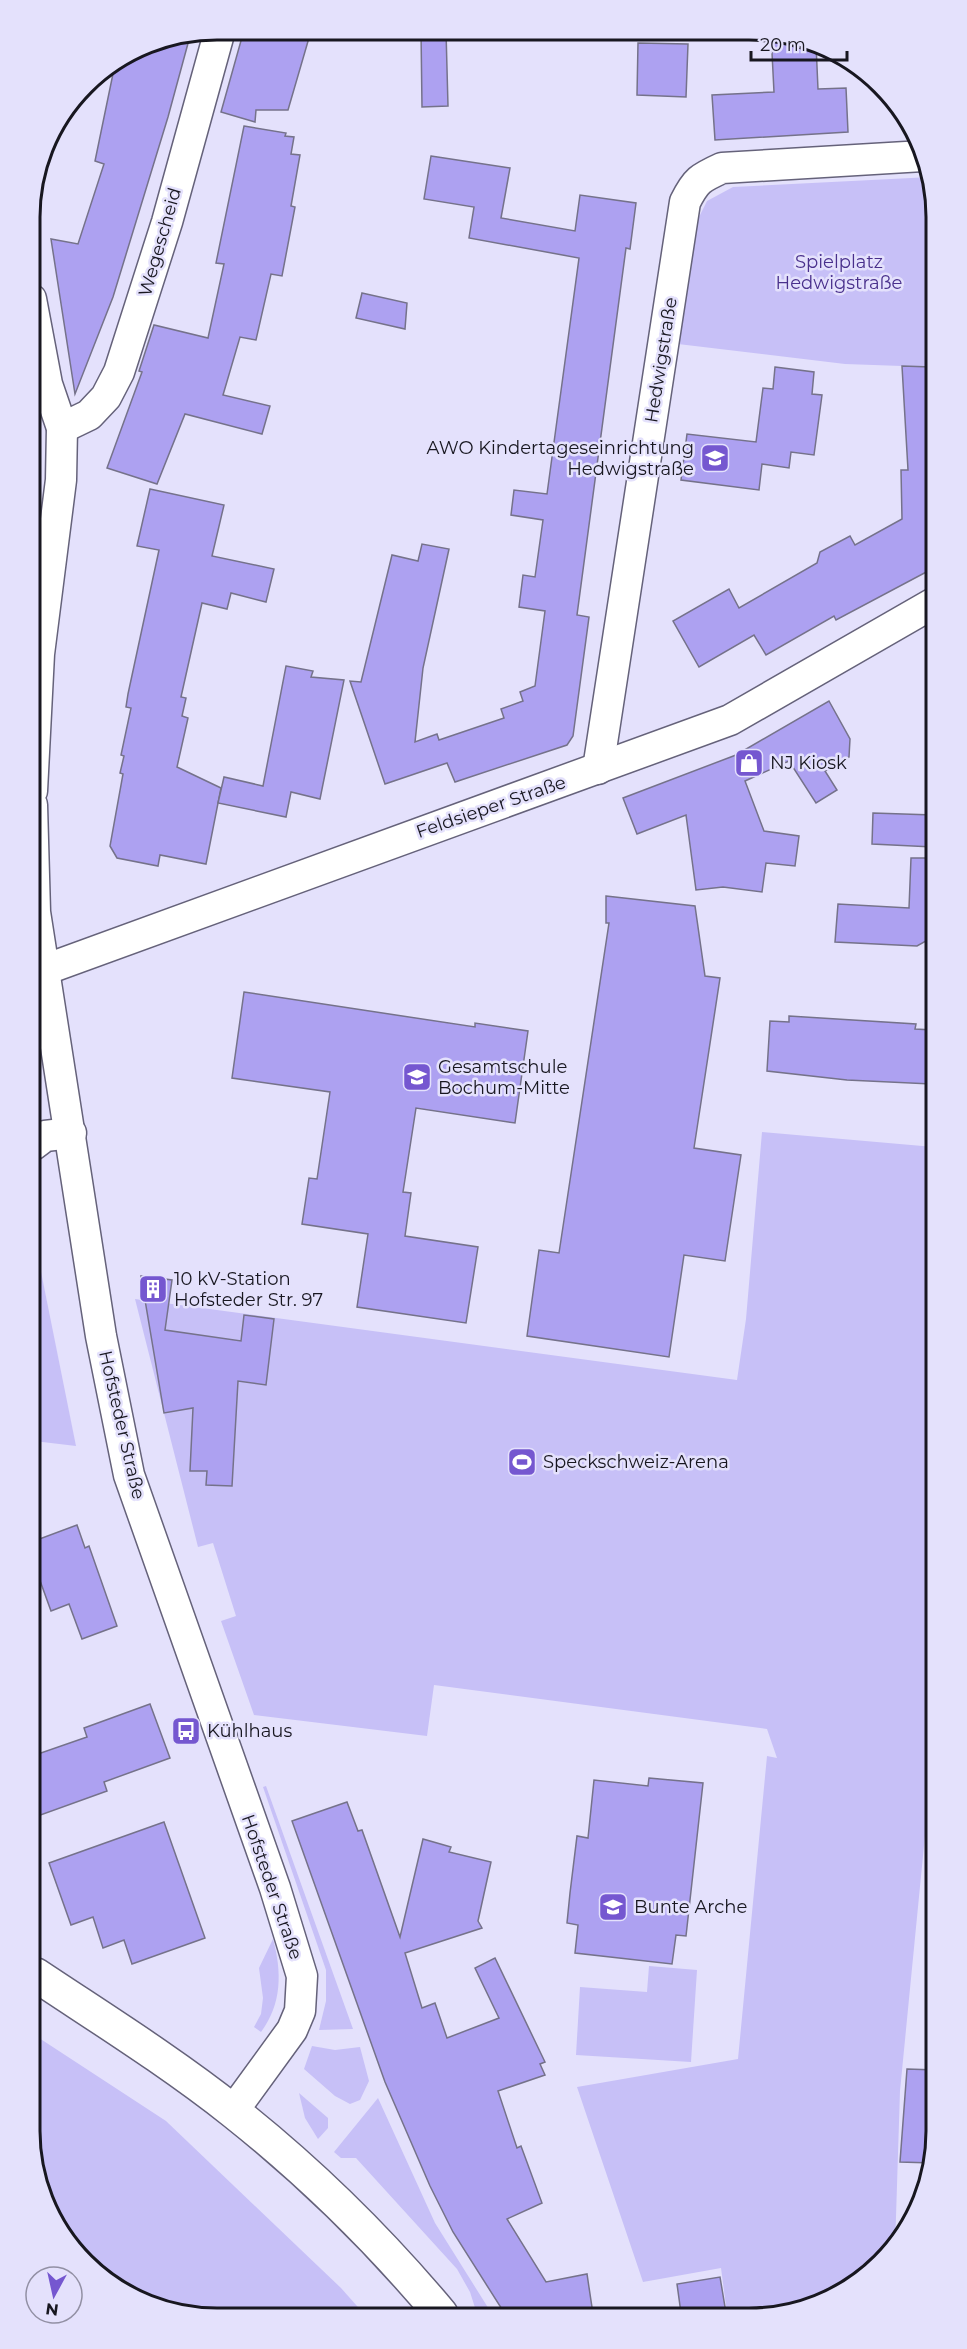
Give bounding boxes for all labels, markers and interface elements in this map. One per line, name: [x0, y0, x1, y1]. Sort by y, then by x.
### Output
scale bar: [751, 24, 847, 62]
text: 20 m: [760, 34, 806, 56]
street label: Wegescheid: [134, 185, 186, 299]
park label: Spielplatz Hedwigstraße: [776, 251, 903, 294]
street label: Hedwigstraße: [640, 296, 682, 424]
place label: AWO Kindertageseinrichtung Hedwigstraße: [427, 437, 694, 480]
school or university icon: AWO Kindertageseinrichtung Hedwigstraße: [699, 442, 731, 474]
shop icon: NJ Kiosk: [733, 747, 765, 779]
place label: NJ Kiosk: [770, 752, 847, 774]
street label: Feldsieper Straße: [413, 771, 569, 843]
place label: Gesamtschule Bochum-Mitte: [438, 1056, 570, 1099]
school or university icon: Gesamtschule Bochum-Mitte: [401, 1061, 433, 1093]
place label: 10 kV-Station Hofsteder Str. 97: [174, 1268, 323, 1311]
building icon: 10 kV-Station Hofsteder Str. 97: [137, 1273, 169, 1305]
street label: Hofsteder Straße: [94, 1348, 150, 1502]
sports icon: Speckschweiz-Arena: [506, 1446, 538, 1478]
place label: Speckschweiz-Arena: [543, 1451, 729, 1473]
bus stop icon: Kühlhaus: [170, 1715, 202, 1747]
place label: Kühlhaus: [207, 1720, 292, 1742]
street label: Hofsteder Straße: [237, 1812, 307, 1963]
school or university icon: Bunte Arche: [597, 1891, 629, 1923]
place label: Bunte Arche: [634, 1896, 747, 1918]
north arrow: [24, 2265, 84, 2325]
text: N: [44, 2299, 60, 2320]

